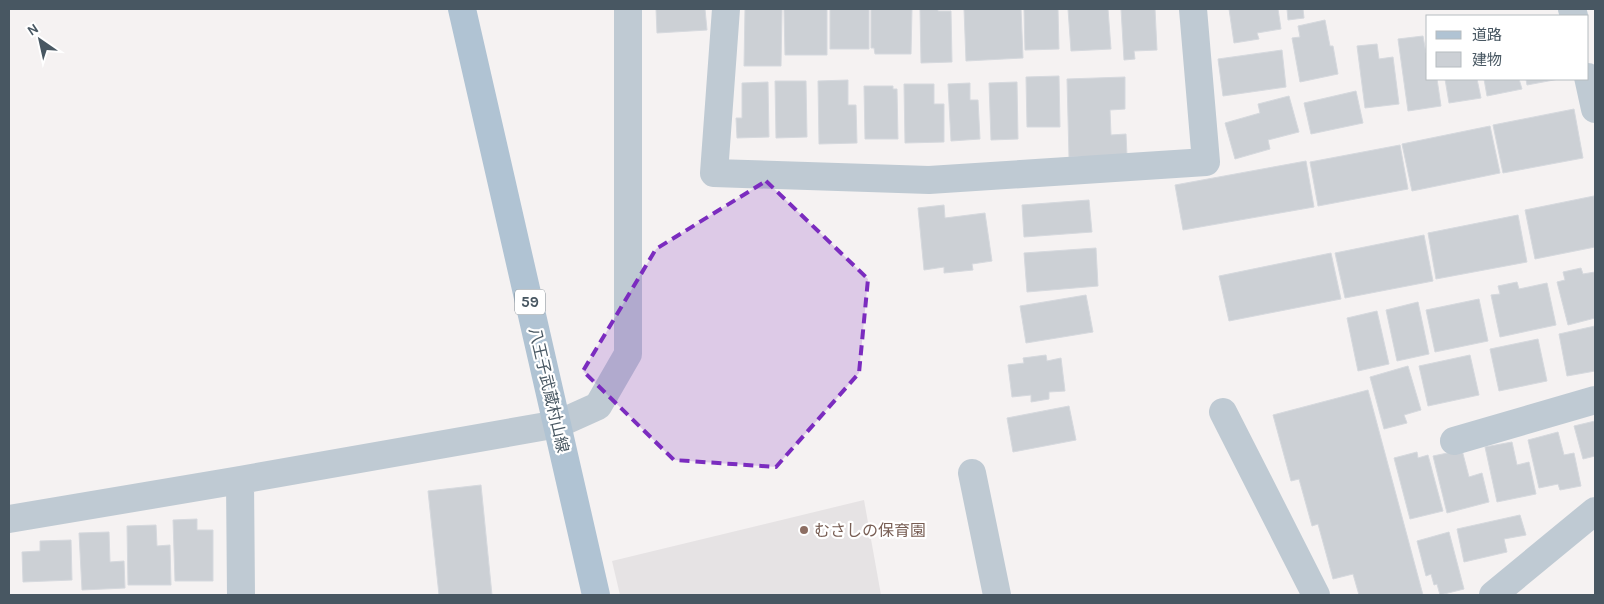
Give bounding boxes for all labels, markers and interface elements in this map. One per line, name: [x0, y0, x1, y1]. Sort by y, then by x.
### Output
north arrow: [15, 15, 65, 65]
legend: [1426, 15, 1589, 80]
text: N: [24, 20, 42, 39]
text: 道路: [1472, 26, 1502, 44]
text: 建物: [1472, 51, 1502, 69]
road number: 59: [515, 290, 545, 314]
street label: 八王子武蔵村山線: [525, 325, 573, 455]
place label: むさしの保育園: [814, 521, 926, 540]
marker: むさしの保育園: [798, 524, 810, 536]

